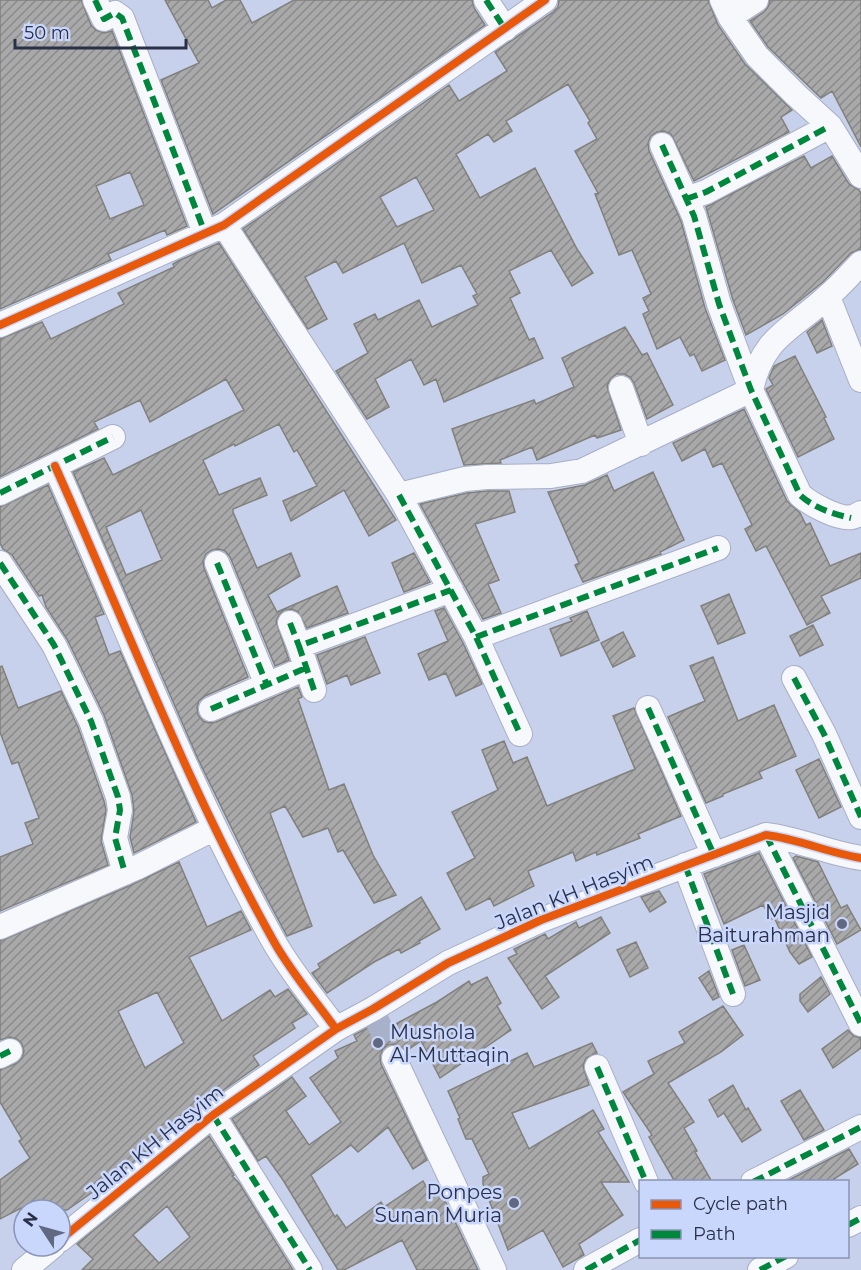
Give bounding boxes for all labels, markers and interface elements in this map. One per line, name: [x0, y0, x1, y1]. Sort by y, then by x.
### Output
scale bar: [15, 12, 186, 50]
text: 50 m: [24, 22, 70, 44]
street label: Jalan KH Hasyim: [490, 849, 657, 935]
place label: Masjid Baiturahman: [697, 900, 830, 947]
marker: Masjid Baiturahman: [835, 917, 849, 931]
place label: Mushola Al-Muttaqin: [390, 1020, 510, 1067]
marker: Mushola Al-Muttaqin: [371, 1036, 385, 1050]
street label: Jalan KH Hasyim: [81, 1080, 228, 1205]
place label: Ponpes Sunan Muria: [375, 1180, 502, 1227]
legend: [639, 1180, 849, 1258]
text: Cycle path: [693, 1193, 788, 1215]
marker: Ponpes Sunan Muria: [507, 1196, 521, 1210]
north arrow: [12, 1198, 72, 1258]
text: N: [19, 1209, 42, 1230]
text: Path: [693, 1223, 736, 1245]

